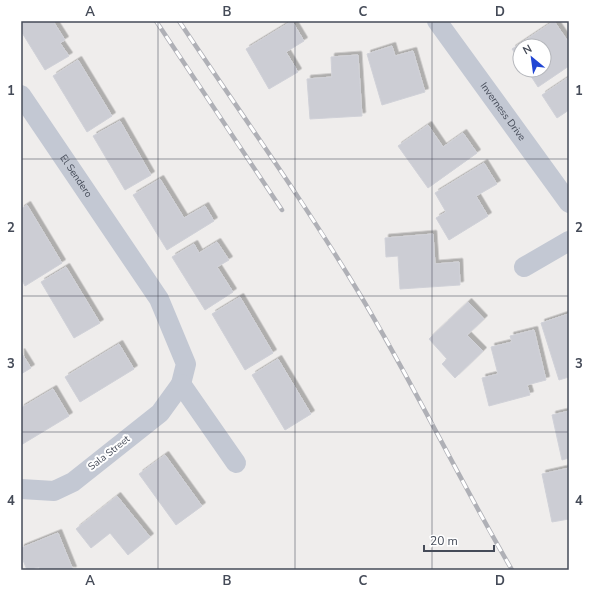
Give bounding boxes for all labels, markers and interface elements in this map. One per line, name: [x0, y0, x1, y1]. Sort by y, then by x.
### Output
text: A: [85, 3, 95, 21]
text: B: [223, 3, 232, 21]
text: C: [359, 3, 368, 21]
text: D: [495, 3, 505, 21]
north arrow: [512, 38, 552, 78]
text: N: [520, 41, 535, 58]
street label: Inverness Drive: [477, 80, 529, 144]
text: 1: [7, 82, 15, 100]
text: 1: [575, 82, 583, 100]
street label: El Sendero: [56, 152, 96, 201]
text: 2: [7, 219, 15, 237]
text: 2: [575, 219, 583, 237]
text: 3: [7, 355, 15, 373]
text: 3: [575, 355, 583, 373]
street label: Sala Street: [85, 432, 133, 474]
text: 4: [7, 492, 15, 510]
text: 4: [575, 492, 583, 510]
scale bar: [424, 527, 494, 553]
text: 20 m: [430, 533, 458, 549]
text: A: [85, 572, 95, 590]
text: B: [223, 572, 232, 590]
text: C: [359, 572, 368, 590]
text: D: [495, 572, 505, 590]

